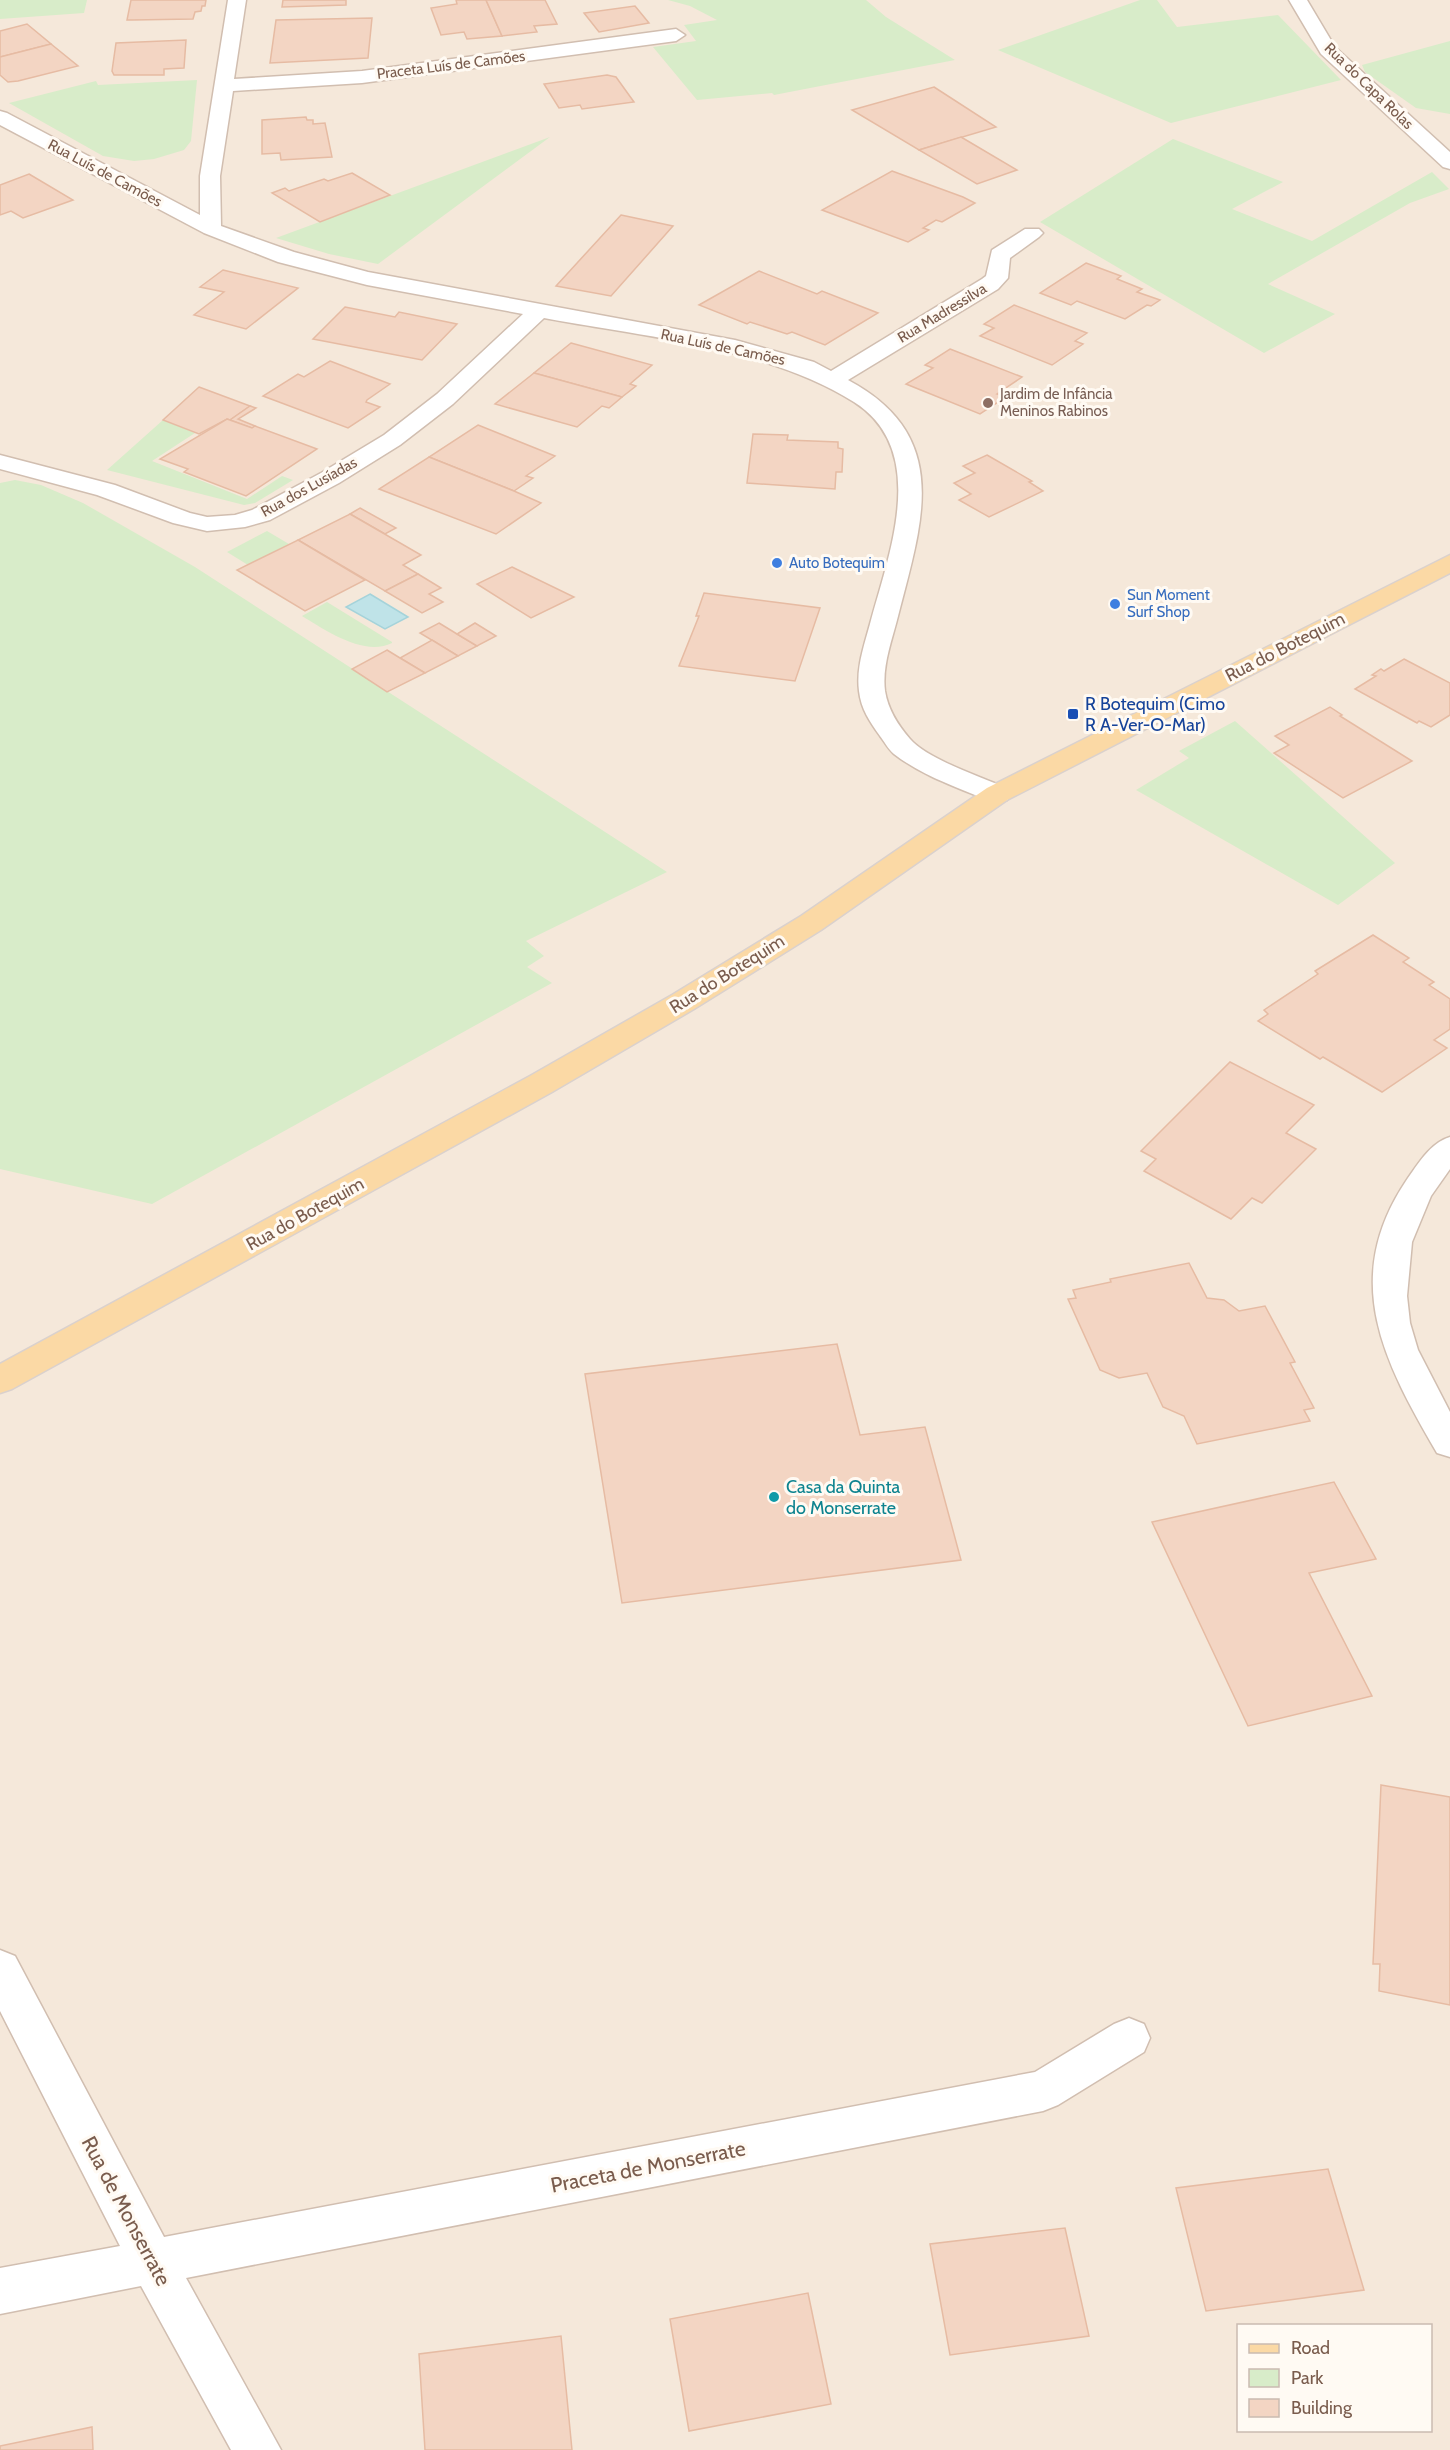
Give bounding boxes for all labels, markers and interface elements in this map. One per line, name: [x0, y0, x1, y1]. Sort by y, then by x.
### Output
street label: Rua do Capa Rolas: [1321, 39, 1417, 133]
street label: Praceta Luís de Camões: [376, 47, 526, 83]
street label: Rua Luís de Camões: [45, 135, 165, 211]
street label: Rua Madressilva: [894, 279, 990, 347]
street label: Rua Luís de Camões: [659, 325, 787, 369]
place label: Jardim de Infância Meninos Rabinos: [999, 385, 1113, 420]
marker: Jardim de Infância Meninos Rabinos: [981, 396, 995, 410]
street label: Rua dos Lusíadas: [258, 453, 360, 521]
place label: Auto Botequim: [789, 554, 885, 572]
marker: Auto Botequim: [770, 556, 784, 570]
place label: Sun Moment Surf Shop: [1127, 586, 1210, 621]
marker: Sun Moment Surf Shop: [1108, 597, 1122, 611]
street label: Rua do Botequim: [1221, 607, 1349, 687]
place label: R Botequim (Cimo R A-Ver-O-Mar): [1085, 693, 1225, 736]
marker: R Botequim (Cimo R A-Ver-O-Mar): [1066, 707, 1080, 721]
street label: Rua do Botequim: [665, 930, 789, 1018]
street label: Rua do Botequim: [242, 1173, 368, 1255]
place label: Casa da Quinta do Monserrate: [786, 1476, 901, 1519]
marker: Casa da Quinta do Monserrate: [767, 1490, 781, 1504]
street label: Rua de Monserrate: [77, 2132, 176, 2290]
street label: Praceta de Monserrate: [548, 2135, 748, 2198]
legend: [1237, 2324, 1432, 2432]
text: Road: [1291, 2337, 1330, 2359]
text: Park: [1291, 2367, 1324, 2389]
text: Building: [1291, 2397, 1353, 2419]

